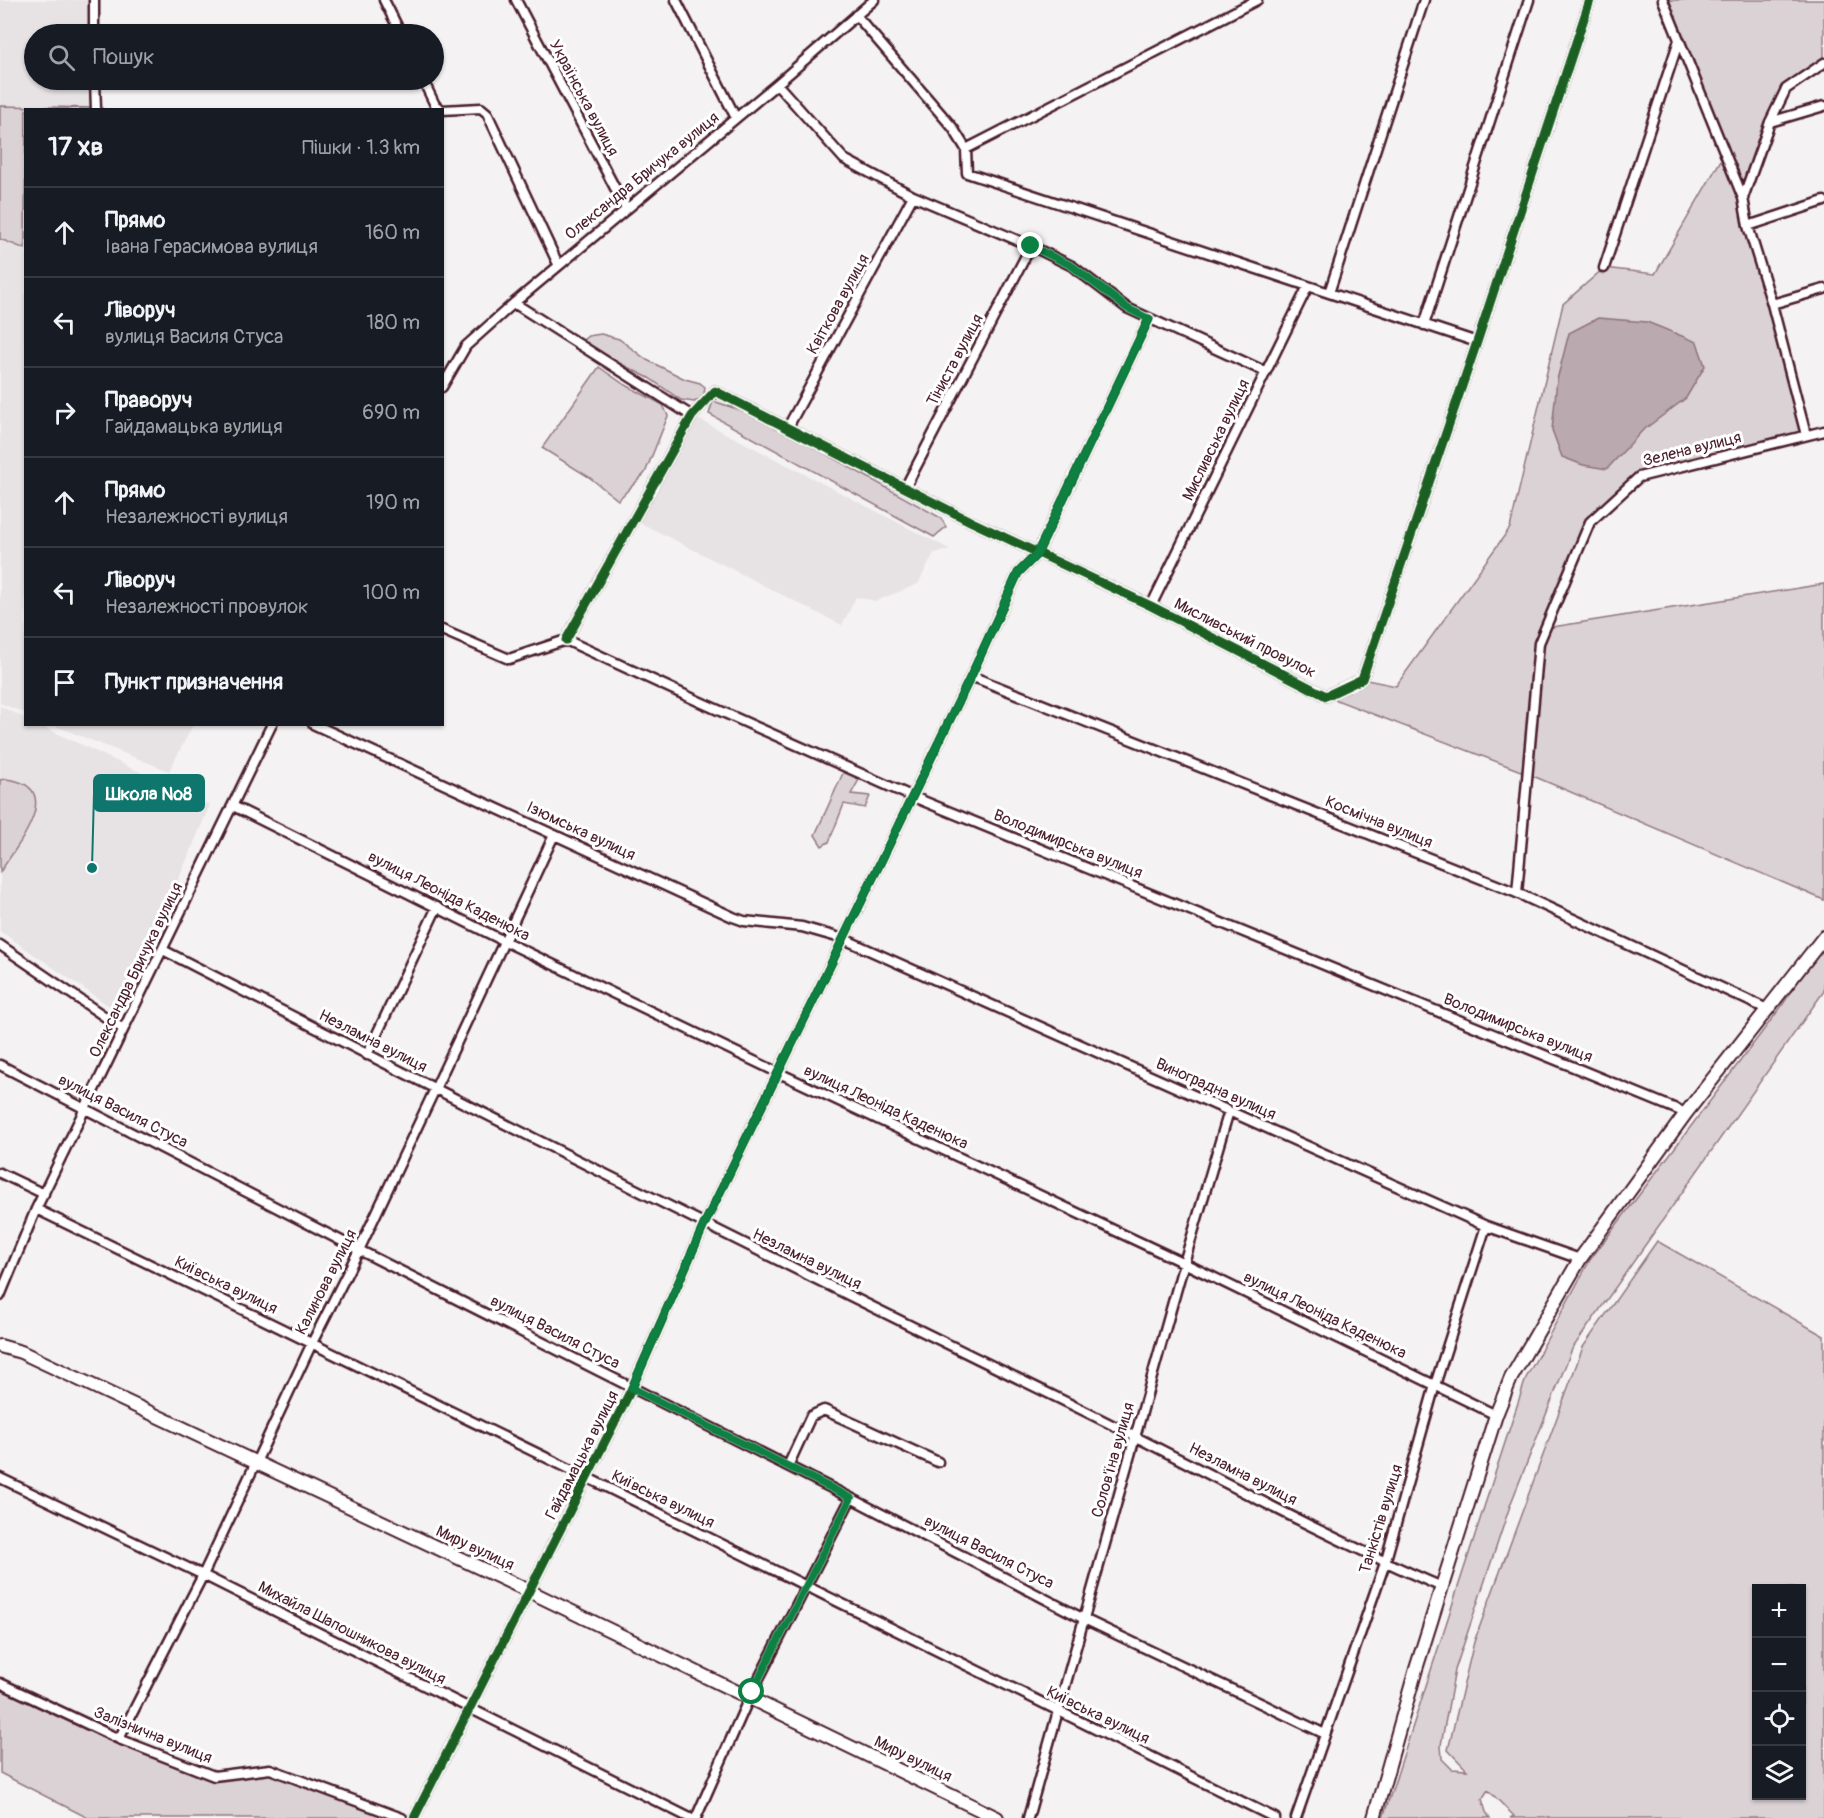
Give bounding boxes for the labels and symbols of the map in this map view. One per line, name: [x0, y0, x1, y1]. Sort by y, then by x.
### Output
street label: Українська вулиця: [545, 36, 623, 160]
street label: Олександра Бричука вулиця: [561, 108, 723, 244]
route end: [1017, 232, 1043, 258]
street label: Квіткова вулиця: [802, 250, 874, 358]
street label: Тіниста вулиця: [922, 311, 988, 409]
street label: Мисливська вулиця: [1178, 376, 1254, 504]
street label: Зелена вулиця: [1641, 427, 1743, 471]
street label: Мисливський провулок: [1171, 594, 1319, 682]
callout: Школа №8: [94, 775, 204, 811]
text: Школа №8: [105, 783, 192, 806]
street label: Космічна вулиця: [1322, 791, 1436, 853]
street label: Ізюмська вулиця: [523, 797, 639, 865]
street label: Володимирська вулиця: [991, 805, 1145, 883]
street label: вулиця Леоніда Каденюка: [365, 846, 533, 946]
street label: Олександра Бричука вулиця: [85, 879, 187, 1061]
street label: Володимирська вулиця: [1441, 989, 1595, 1067]
street label: Незламна вулиця: [316, 1005, 430, 1077]
street label: Виноградна вулиця: [1153, 1054, 1279, 1124]
street label: вулиця Леоніда Каденюка: [801, 1060, 971, 1154]
street label: вулиця Василя Стуса: [55, 1070, 191, 1152]
street label: Незламна вулиця: [749, 1224, 865, 1294]
street label: Калинова вулиця: [291, 1226, 361, 1338]
street label: Київська вулиця: [171, 1251, 281, 1319]
street label: вулиця Леоніда Каденюка: [1240, 1267, 1410, 1363]
street label: вулиця Василя Стуса: [487, 1291, 623, 1373]
street label: Гайдамацька вулиця: [541, 1387, 623, 1523]
street label: Солов'їна вулиця: [1087, 1400, 1139, 1520]
street label: Незламна вулиця: [1186, 1438, 1300, 1510]
street label: Танкістів вулиця: [1355, 1462, 1407, 1576]
street label: Київська вулиця: [608, 1465, 718, 1533]
street label: вулиця Василя Стуса: [921, 1511, 1057, 1593]
street label: Миру вулиця: [433, 1521, 517, 1575]
street label: Михайла Шапошникова вулиця: [255, 1577, 449, 1689]
route start: [738, 1678, 764, 1704]
street label: Київська вулиця: [1043, 1681, 1153, 1749]
street label: Залізнична вулиця: [91, 1702, 215, 1768]
street label: Миру вулиця: [871, 1732, 955, 1786]

